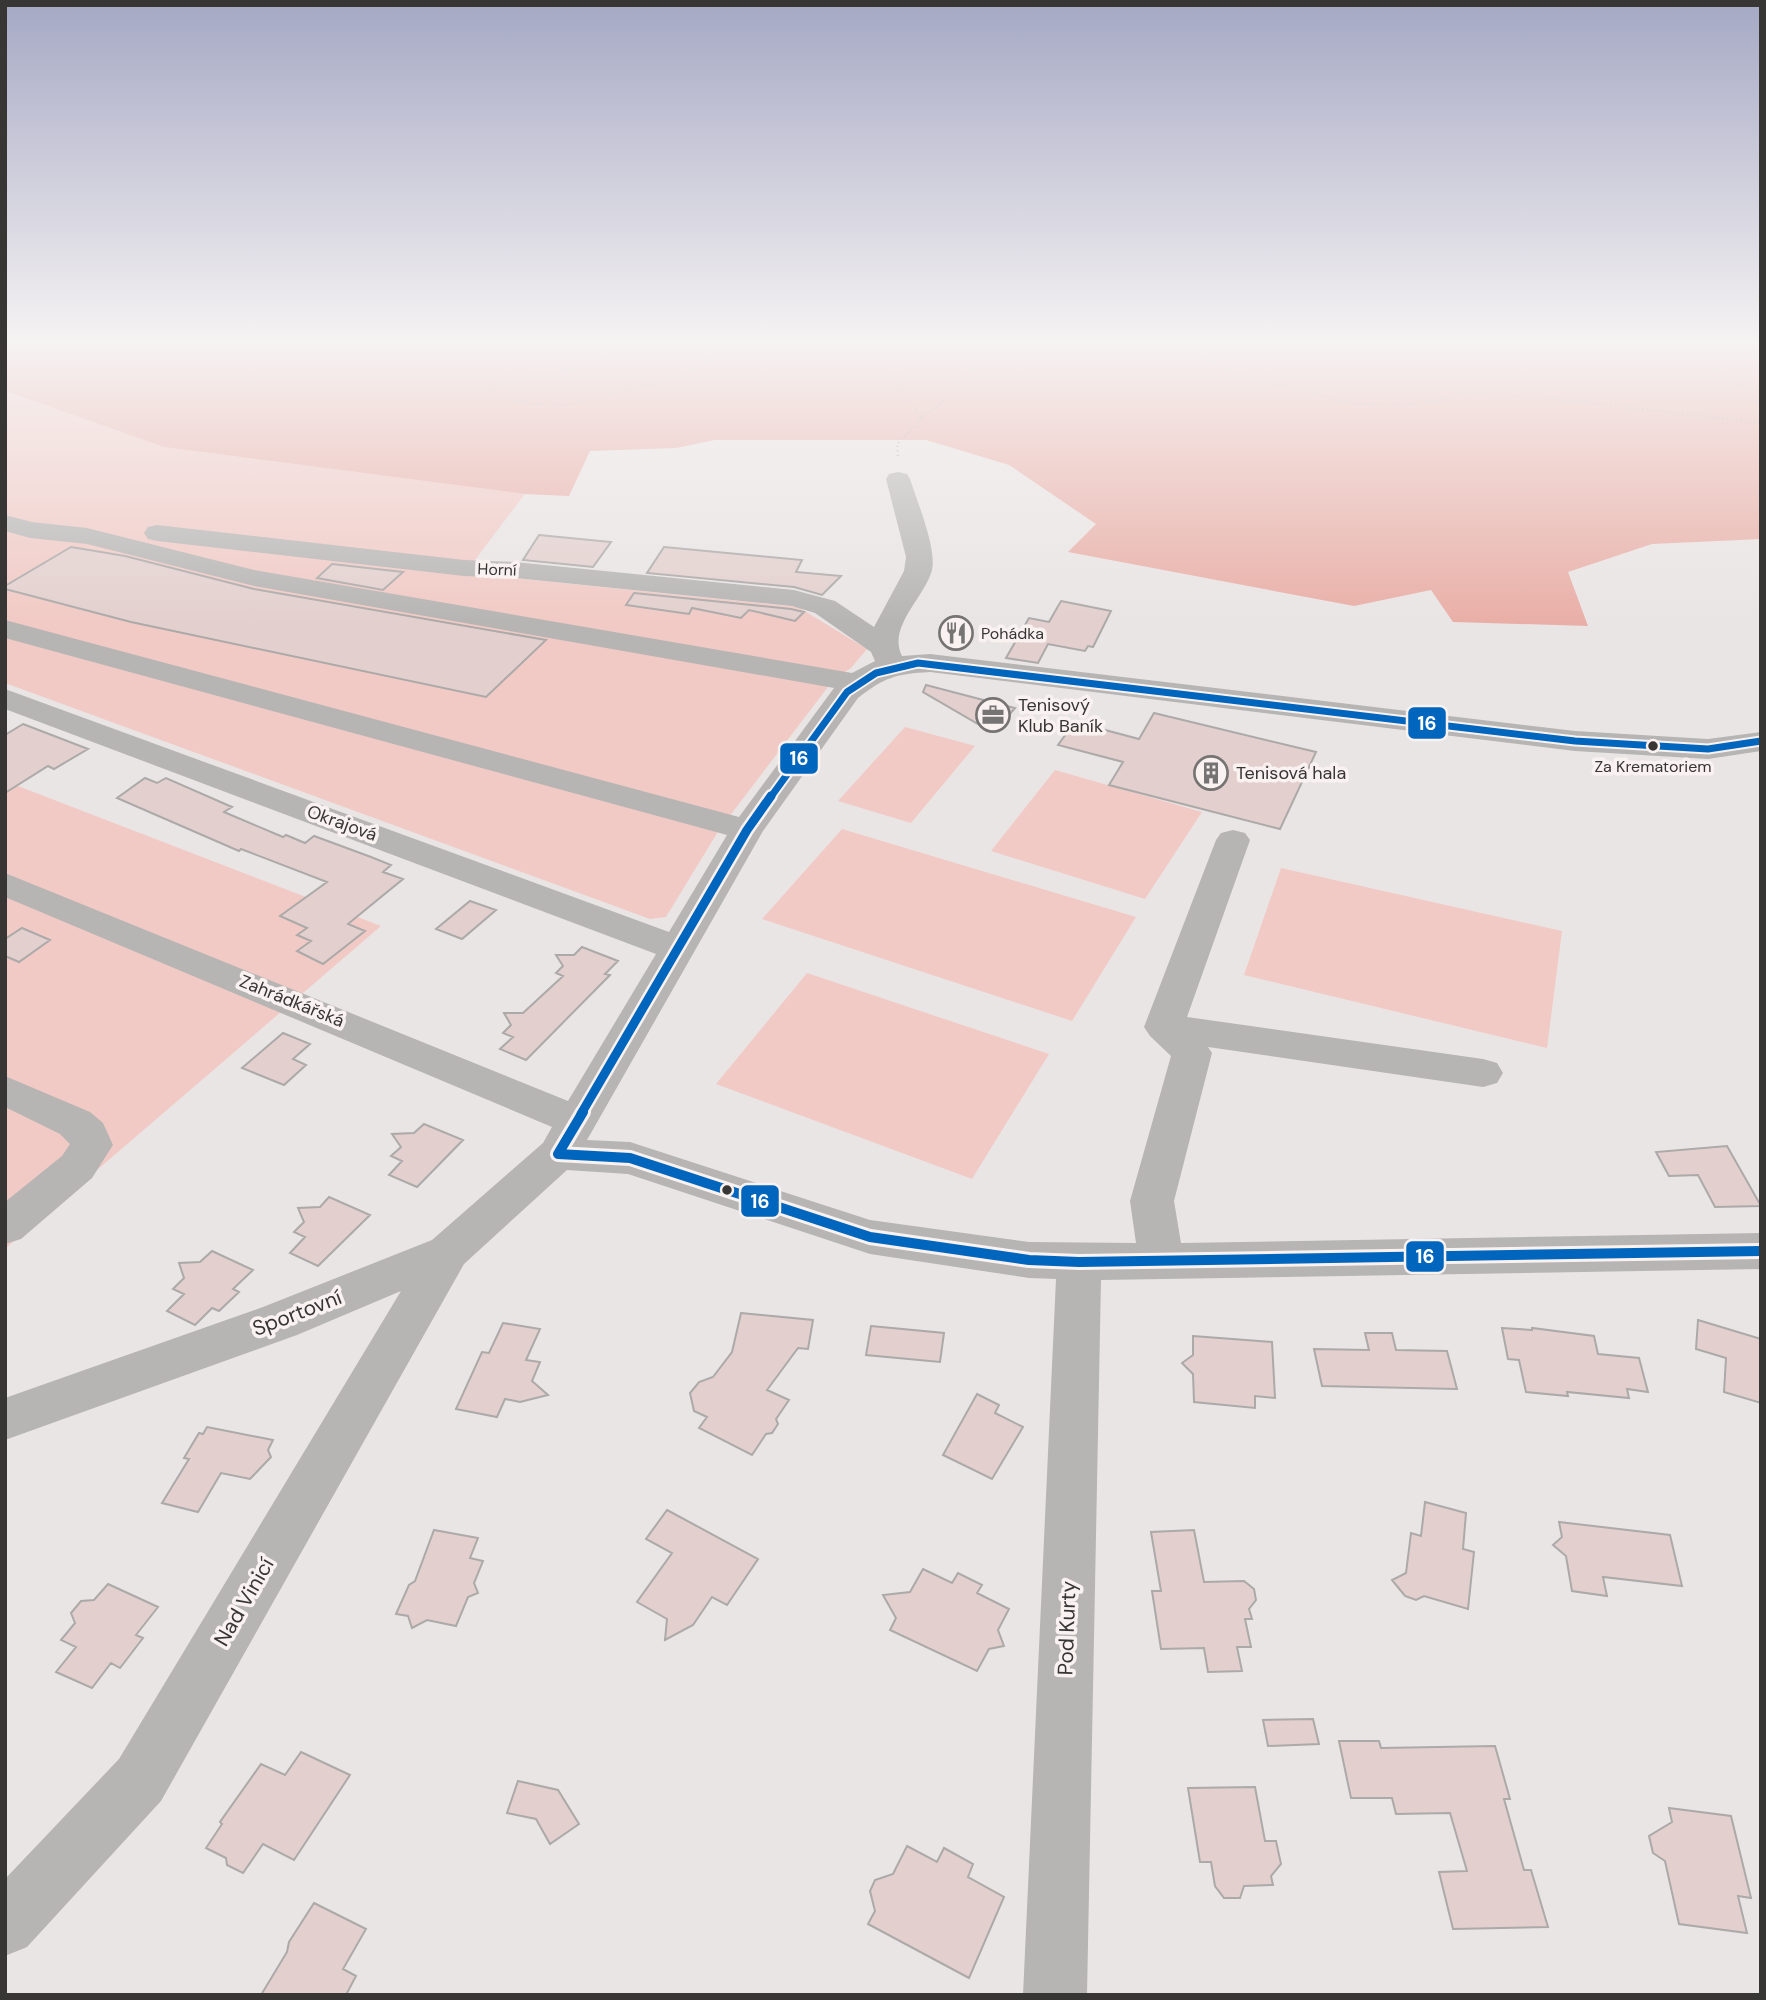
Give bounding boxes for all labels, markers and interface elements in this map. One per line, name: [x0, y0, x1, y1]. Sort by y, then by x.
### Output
street label: Horní: [477, 558, 517, 581]
restaurant icon: Pohádka: [937, 614, 975, 652]
place label: Pohádka: [981, 623, 1044, 644]
place label: Tenisový Klub Baník: [1018, 693, 1103, 738]
office icon: Tenisový Klub Baník: [974, 696, 1012, 734]
line badge: 16: [1407, 706, 1447, 740]
text: 16: [1418, 711, 1436, 736]
marker: Za Krematoriem: [1646, 739, 1660, 753]
line badge: 16: [779, 742, 819, 775]
text: 16: [790, 746, 808, 771]
building icon: Tenisová hala: [1192, 754, 1230, 792]
place label: Za Krematoriem: [1594, 756, 1712, 777]
place label: Tenisová hala: [1236, 761, 1346, 785]
street label: Okrajová: [304, 799, 380, 847]
street label: Zahrádkářská: [236, 969, 348, 1033]
unlabelled marker: [720, 1183, 734, 1197]
line badge: 16: [740, 1184, 780, 1218]
text: 16: [751, 1189, 769, 1214]
line badge: 16: [1405, 1240, 1445, 1273]
text: 16: [1416, 1244, 1434, 1269]
street label: Sportovní: [248, 1283, 346, 1343]
street label: Nad Vinicí: [207, 1552, 281, 1651]
street label: Pod Kurty: [1051, 1580, 1083, 1676]

